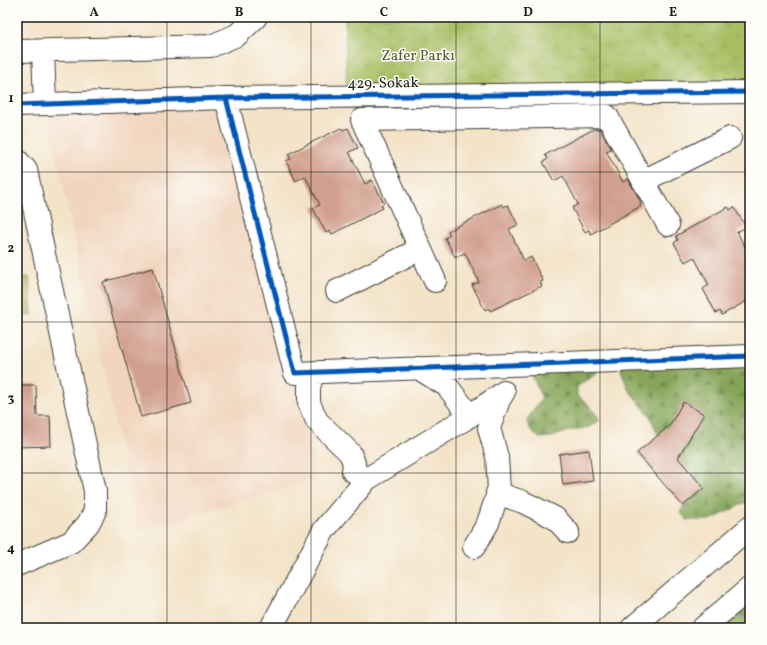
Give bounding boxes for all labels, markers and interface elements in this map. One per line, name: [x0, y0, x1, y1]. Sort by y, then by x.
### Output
text: A: [89, 4, 99, 22]
text: B: [235, 4, 244, 22]
text: C: [380, 4, 388, 22]
text: D: [523, 4, 533, 22]
text: E: [669, 4, 677, 22]
park label: Zafer Parkı: [381, 46, 455, 67]
street label: 429. Sokak: [347, 73, 419, 95]
text: 1: [8, 90, 14, 108]
text: 2: [8, 240, 15, 258]
text: 3: [8, 390, 15, 408]
text: 4: [7, 540, 15, 558]

